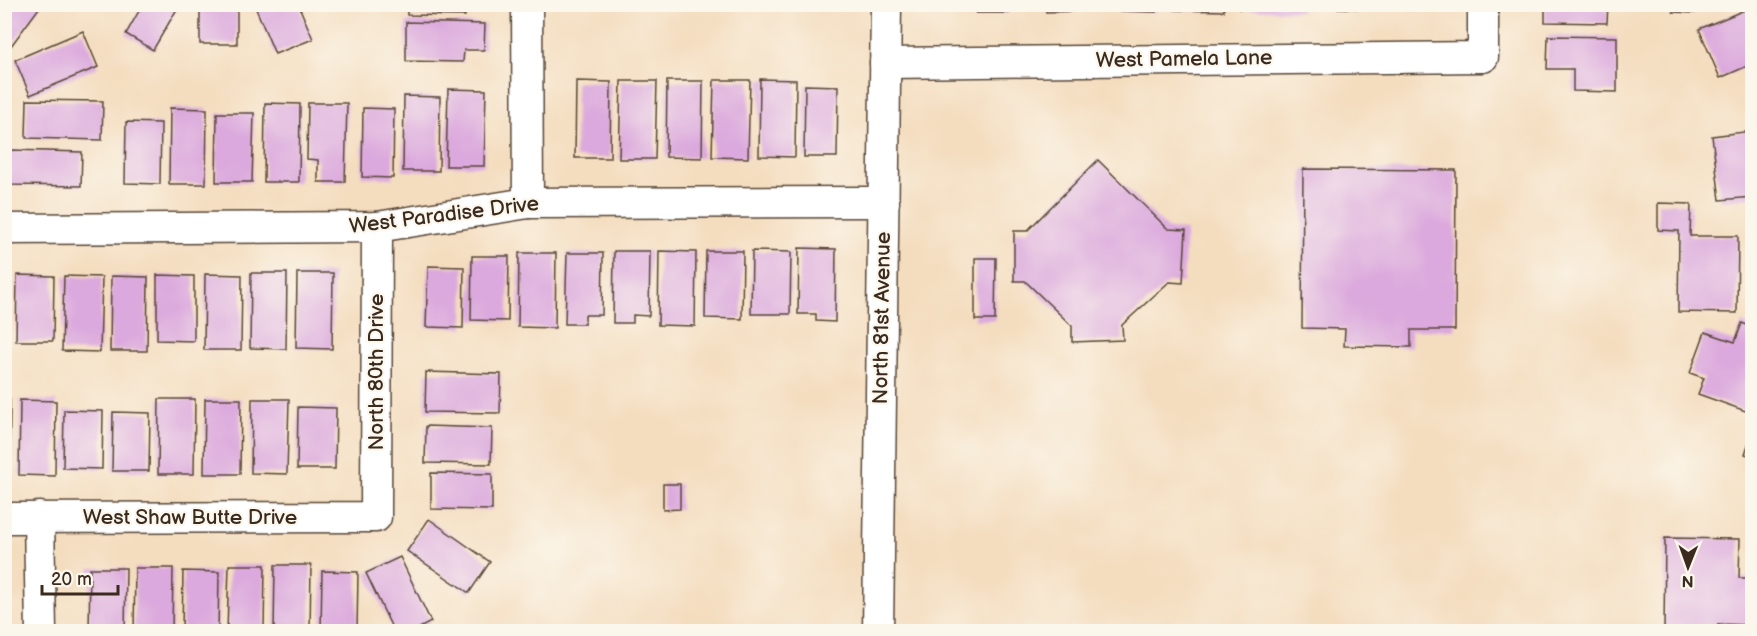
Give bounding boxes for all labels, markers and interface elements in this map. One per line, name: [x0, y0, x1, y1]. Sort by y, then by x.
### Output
street label: West Pamela Lane: [1095, 45, 1273, 73]
street label: West Paradise Drive: [348, 191, 540, 239]
street label: North 81st Avenue: [868, 231, 896, 405]
street label: North 80th Drive: [364, 294, 389, 450]
street label: West Shaw Butte Drive: [83, 505, 297, 530]
north arrow: [1658, 537, 1718, 597]
scale bar: [42, 558, 118, 596]
text: 20 m: [51, 569, 92, 590]
text: N: [1682, 571, 1694, 590]

